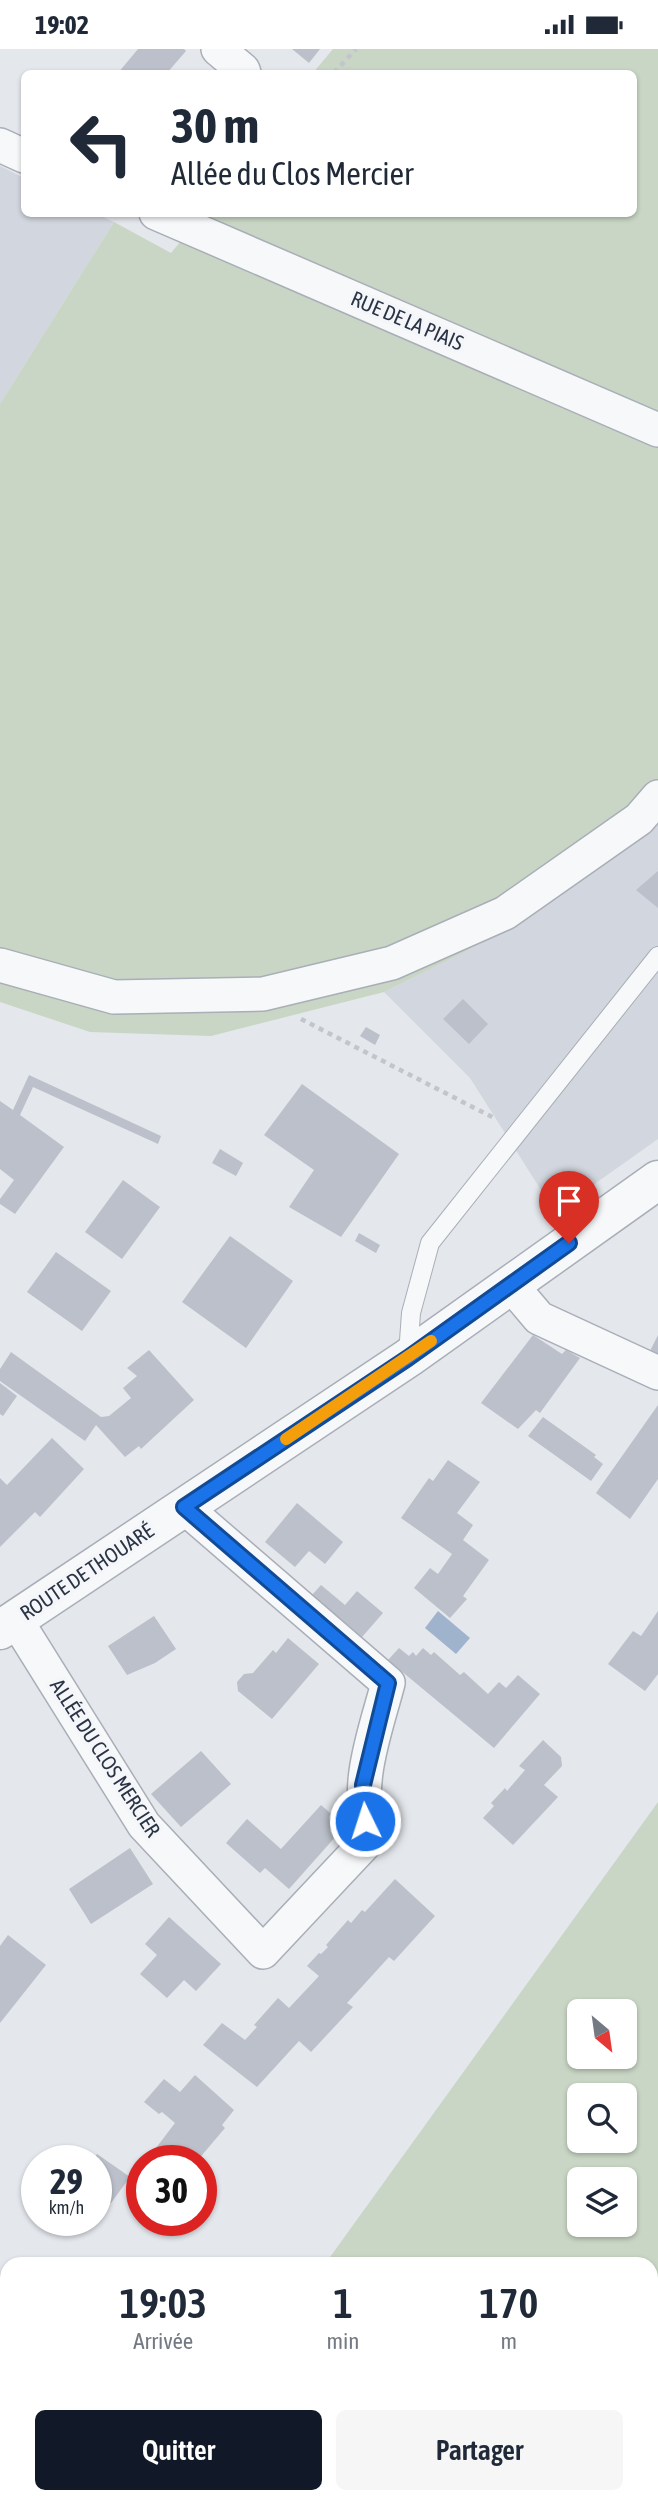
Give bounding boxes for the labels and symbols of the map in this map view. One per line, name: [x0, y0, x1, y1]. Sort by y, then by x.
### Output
street label: RUE DE LA PIAIS: [348, 286, 467, 355]
pin: [539, 1171, 599, 1243]
street label: ROUTE DE THOUARÉ: [15, 1518, 158, 1625]
street label: ALLÉE DU CLOS MERCIER: [46, 1674, 166, 1841]
position arrow: [328, 1784, 402, 1858]
north arrow: [567, 1999, 637, 2069]
speed limit sign: 30: [126, 2145, 217, 2236]

